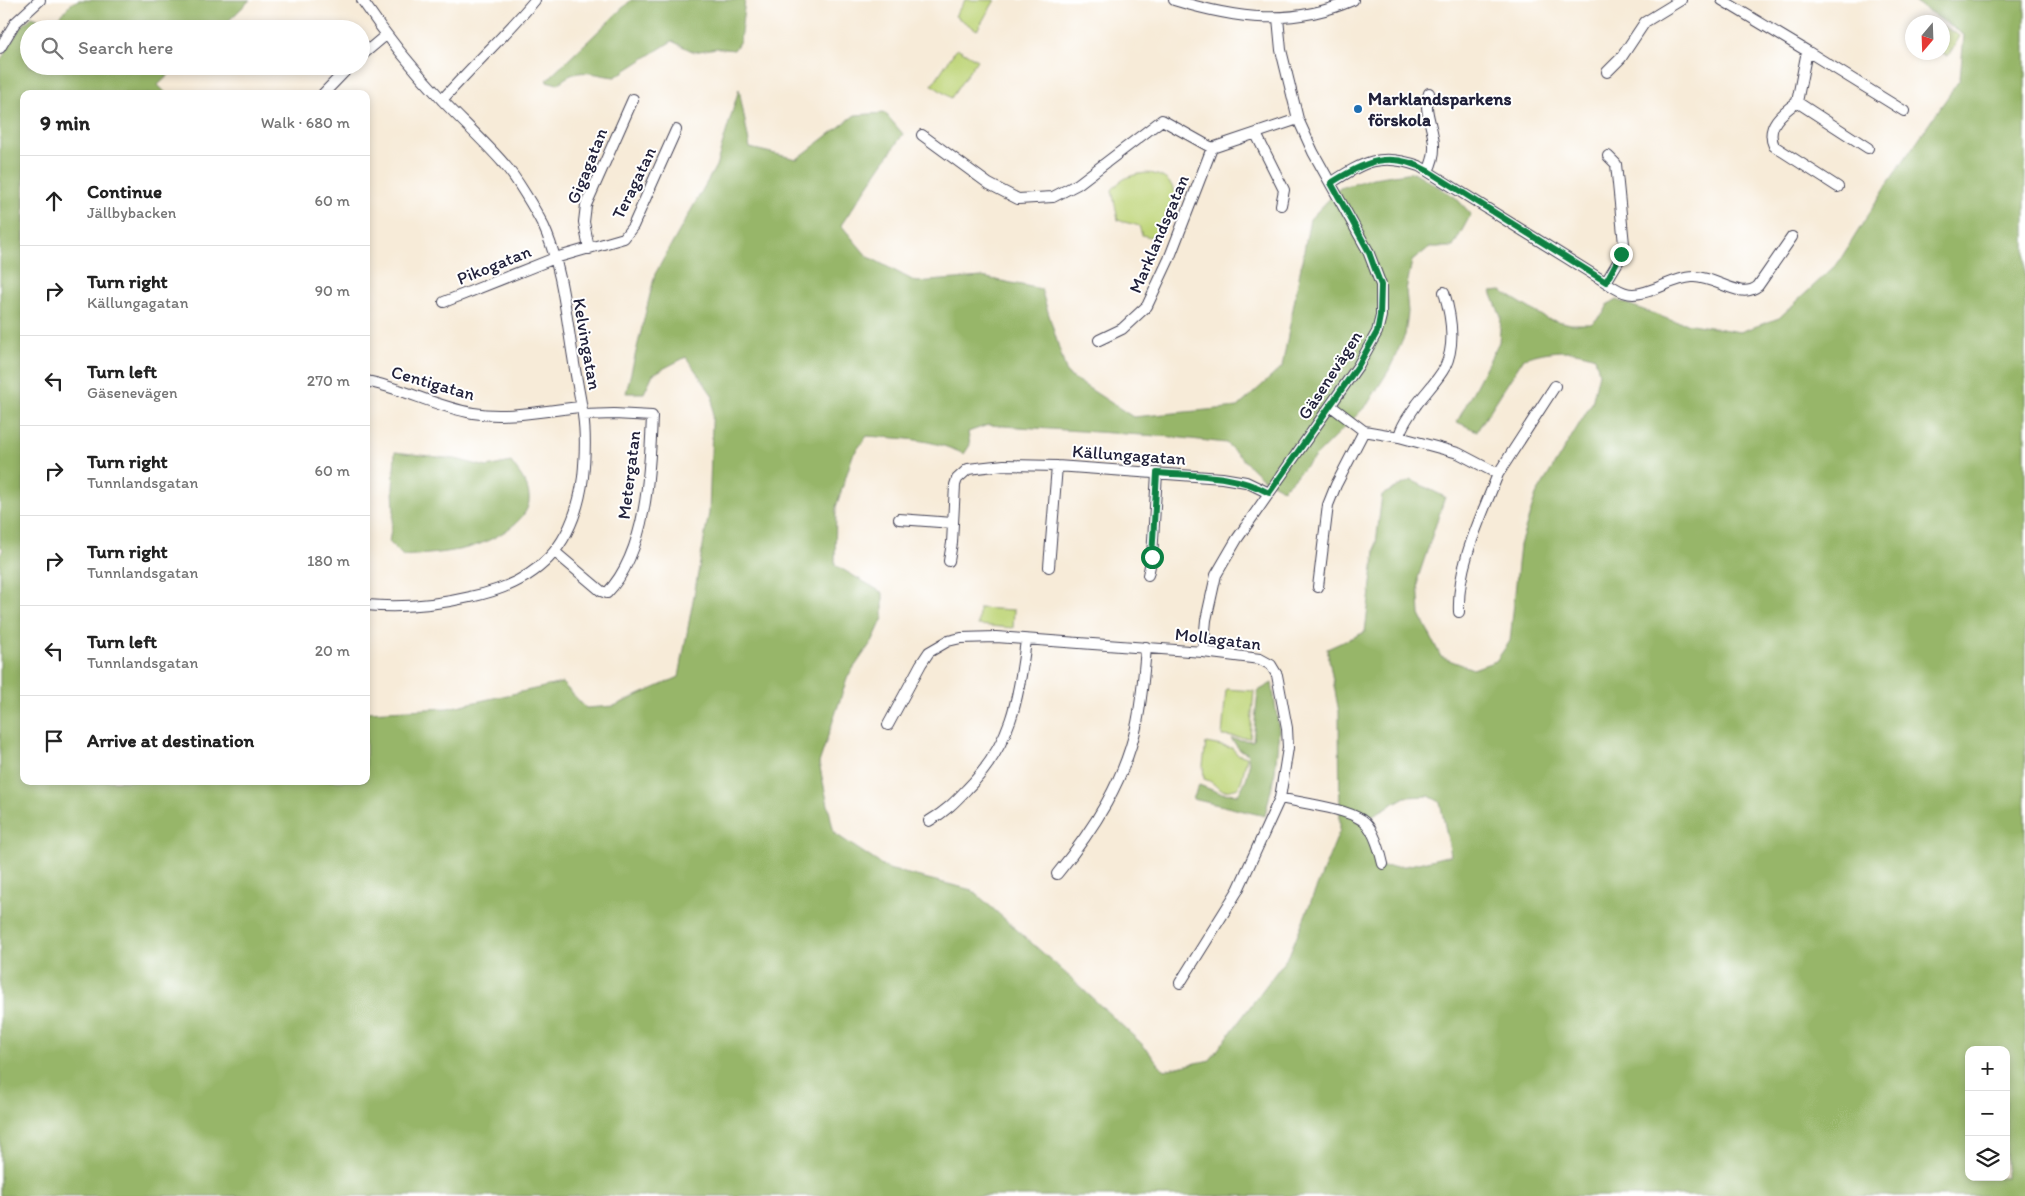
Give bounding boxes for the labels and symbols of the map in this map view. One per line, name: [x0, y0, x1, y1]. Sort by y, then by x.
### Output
north arrow: [1905, 15, 1950, 60]
place label: Marklandsparkens förskola: [1368, 88, 1511, 131]
marker: Marklandsparkens förskola: [1352, 103, 1364, 115]
street label: Gigagatan: [562, 125, 612, 207]
street label: Teragatan: [607, 143, 661, 223]
street label: Marklandsgatan: [1124, 171, 1194, 297]
street label: Pikogatan: [454, 240, 534, 290]
route end: [1610, 243, 1633, 266]
street label: Kelvingatan: [568, 296, 606, 392]
street label: Gäsenevägen: [1293, 326, 1367, 424]
street label: Centigatan: [389, 361, 478, 406]
street label: Metergatan: [613, 429, 645, 521]
street label: Källungagatan: [1071, 440, 1187, 470]
route start: [1141, 546, 1164, 569]
street label: Mollagatan: [1174, 623, 1263, 655]

